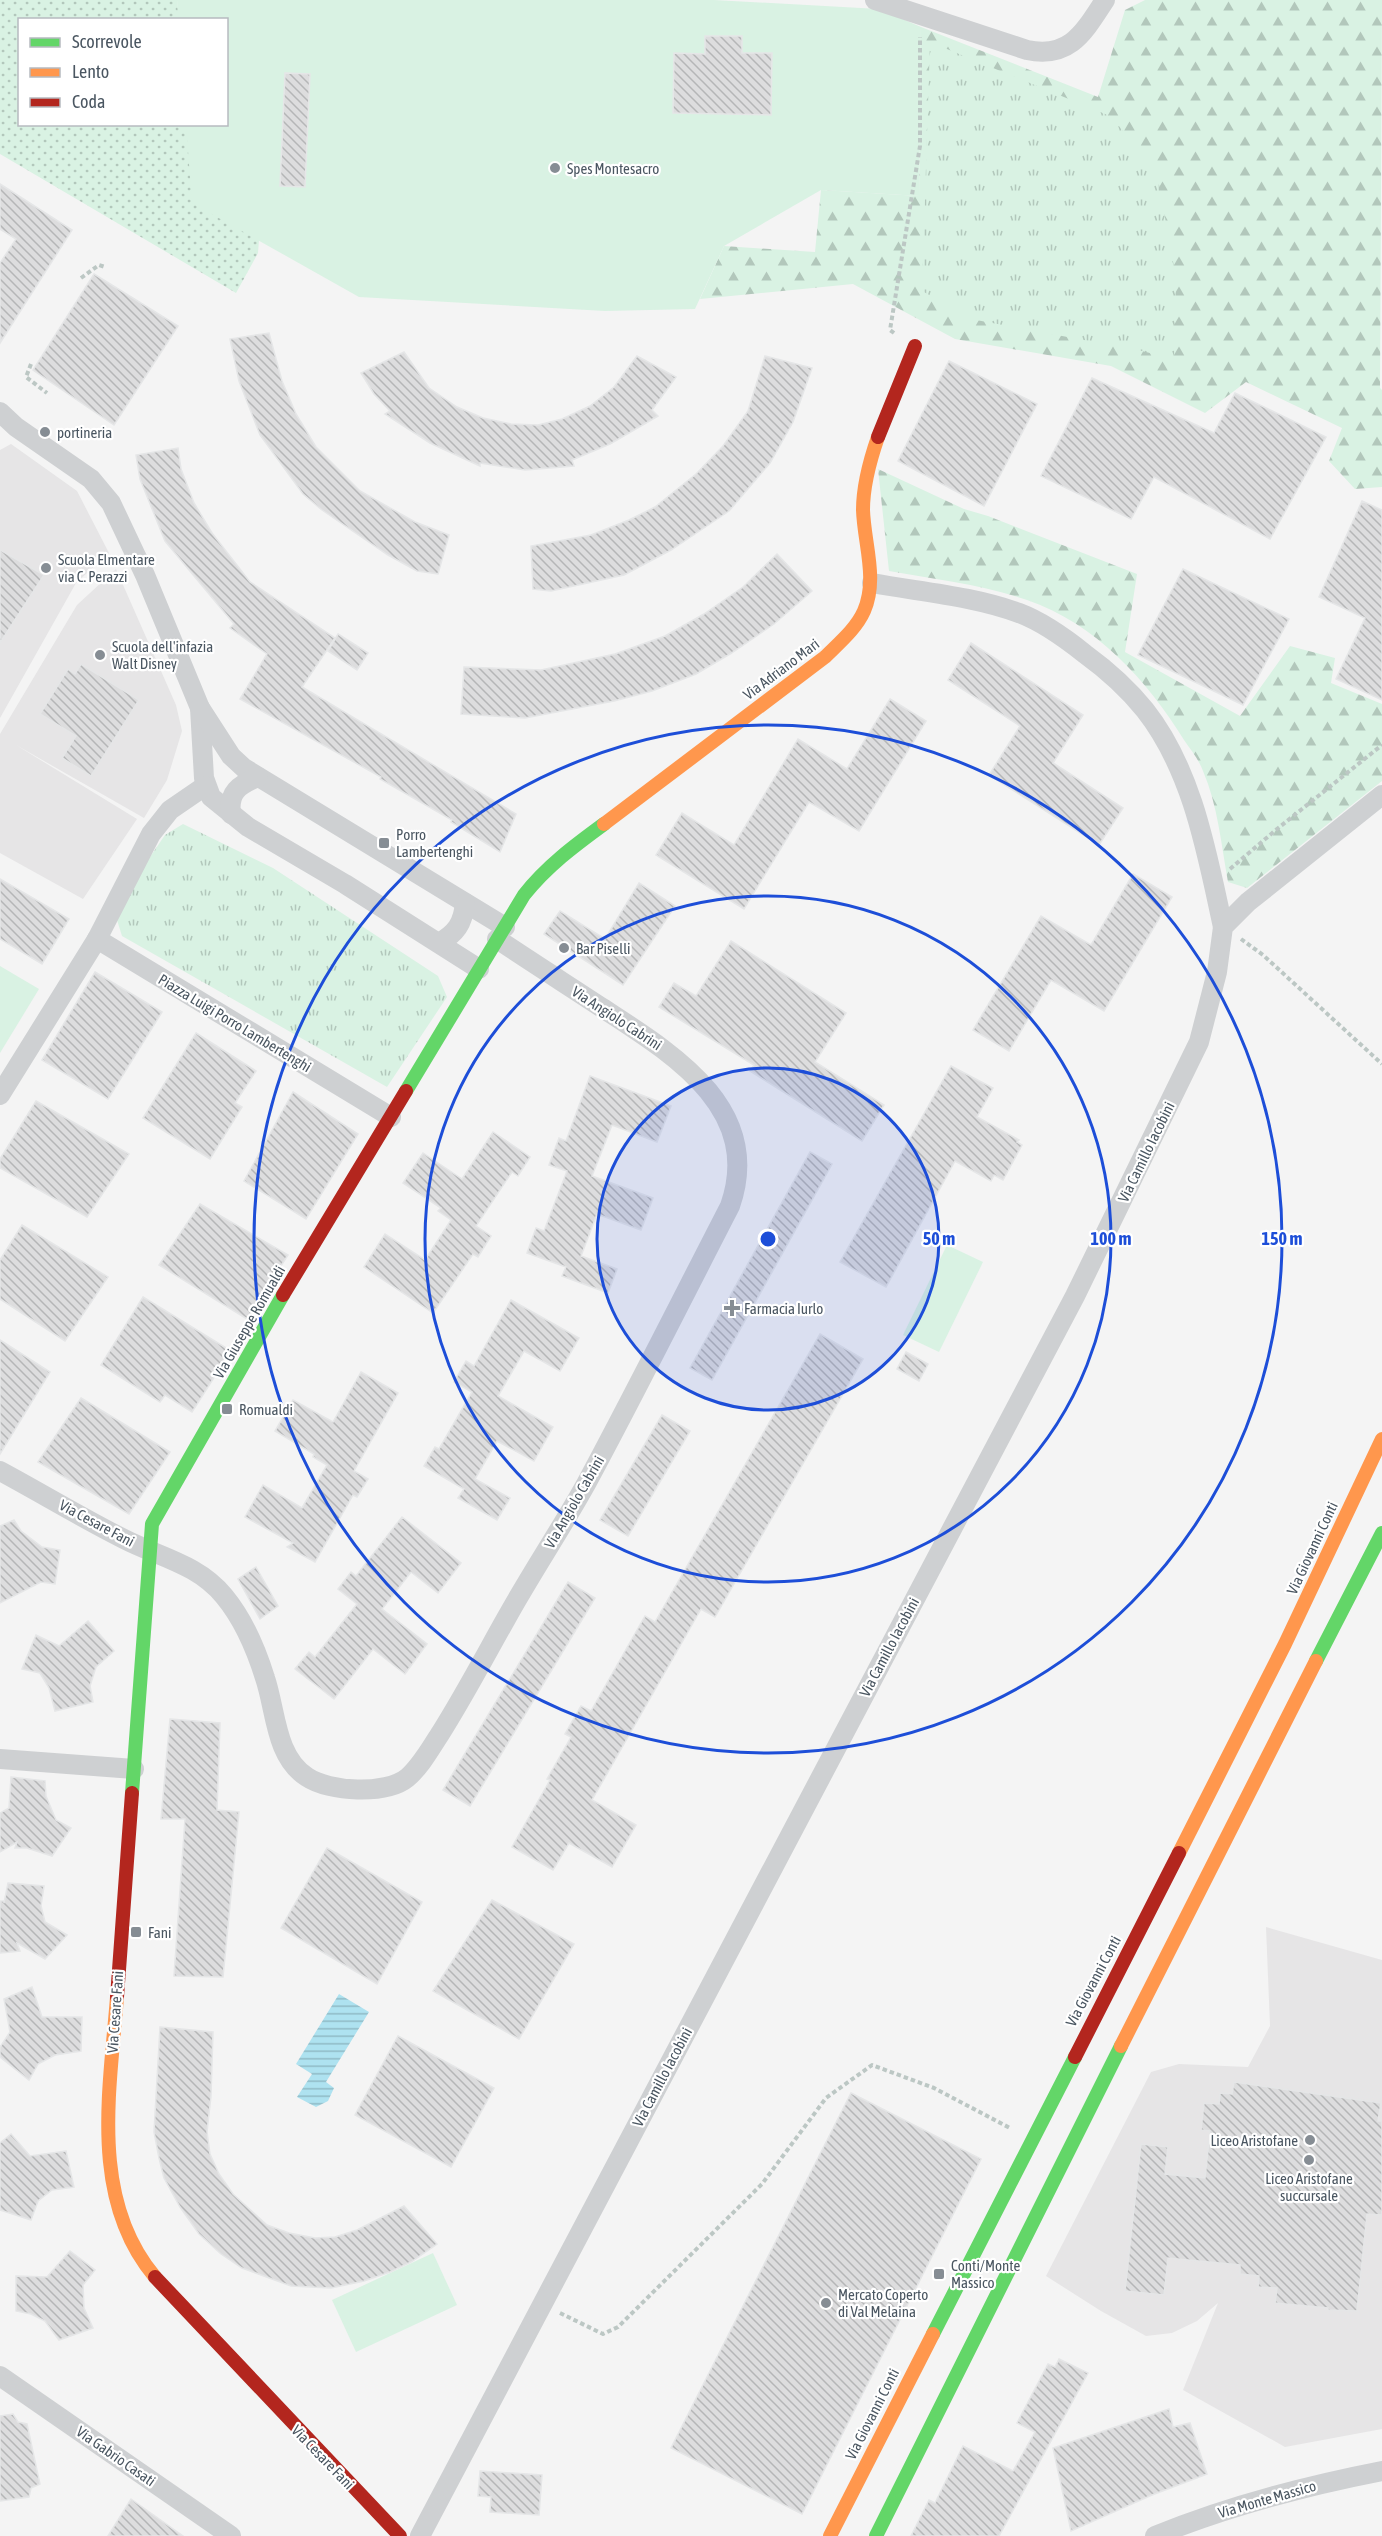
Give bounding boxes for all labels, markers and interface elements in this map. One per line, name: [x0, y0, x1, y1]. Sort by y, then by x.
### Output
legend: [18, 18, 228, 126]
text: Scorrevole: [72, 31, 142, 52]
text: Lento: [72, 61, 109, 82]
text: Coda: [72, 91, 105, 112]
place label: Spes Montesacro: [567, 160, 659, 177]
marker: Spes Montesacro: [548, 161, 562, 175]
place label: portineria: [57, 424, 112, 441]
marker: portineria: [38, 425, 52, 439]
place label: Scuola Elmentare via C. Perazzi: [58, 551, 155, 585]
marker: Scuola Elmentare via C. Perazzi: [39, 561, 53, 575]
street label: Via Adriano Mari: [740, 635, 822, 703]
place label: Scuola dell'infazia Walt Disney: [112, 638, 213, 672]
marker: Scuola dell'infazia Walt Disney: [93, 648, 107, 662]
place label: Porro Lambertenghi: [396, 826, 473, 860]
marker: Porro Lambertenghi: [377, 836, 391, 850]
place label: Bar Piselli: [576, 940, 631, 957]
marker: Bar Piselli: [557, 941, 571, 955]
street label: Piazza Luigi Porro Lambertenghi: [156, 971, 314, 1075]
street label: Via Angiolo Cabrini: [569, 983, 665, 1053]
street label: Via Camillo Iacobini: [1114, 1099, 1178, 1205]
text: 50 m: [923, 1228, 955, 1249]
text: 100 m: [1091, 1228, 1131, 1249]
text: 150 m: [1262, 1228, 1302, 1249]
centre of rings: [758, 1229, 778, 1249]
street label: Via Giuseppe Romualdi: [210, 1262, 288, 1382]
place label: Farmacia Iurlo: [744, 1300, 823, 1317]
marker: Farmacia Iurlo: [725, 1301, 739, 1315]
place label: Romualdi: [239, 1401, 293, 1418]
marker: Romualdi: [220, 1402, 234, 1416]
street label: Via Angiolo Cabrini: [541, 1453, 607, 1551]
street label: Via Cesare Fani: [57, 1496, 137, 1550]
street label: Via Giovanni Conti: [1283, 1499, 1341, 1597]
street label: Via Camillo Iacobini: [856, 1595, 922, 1699]
place label: Fani: [148, 1924, 171, 1941]
marker: Fani: [129, 1925, 143, 1939]
street label: Via Giovanni Conti: [1062, 1933, 1124, 2029]
street label: Via Cesare Fani: [104, 1970, 126, 2054]
street label: Via Camillo Iacobini: [629, 2025, 695, 2129]
place label: Liceo Aristofane: [1210, 2132, 1298, 2149]
marker: Liceo Aristofane: [1303, 2133, 1317, 2147]
marker: Liceo Aristofane succursale: [1302, 2153, 1316, 2167]
place label: Liceo Aristofane succursale: [1265, 2170, 1353, 2204]
place label: Conti/Monte Massico: [951, 2257, 1020, 2291]
marker: Conti/Monte Massico: [932, 2267, 946, 2281]
place label: Mercato Coperto di Val Melaina: [838, 2286, 928, 2320]
marker: Mercato Coperto di Val Melaina: [819, 2296, 833, 2310]
street label: Via Giovanni Conti: [842, 2366, 902, 2462]
street label: Via Cesare Fani: [288, 2421, 358, 2493]
street label: Via Gabrio Casati: [73, 2422, 159, 2490]
street label: Via Monte Massico: [1216, 2477, 1318, 2521]

